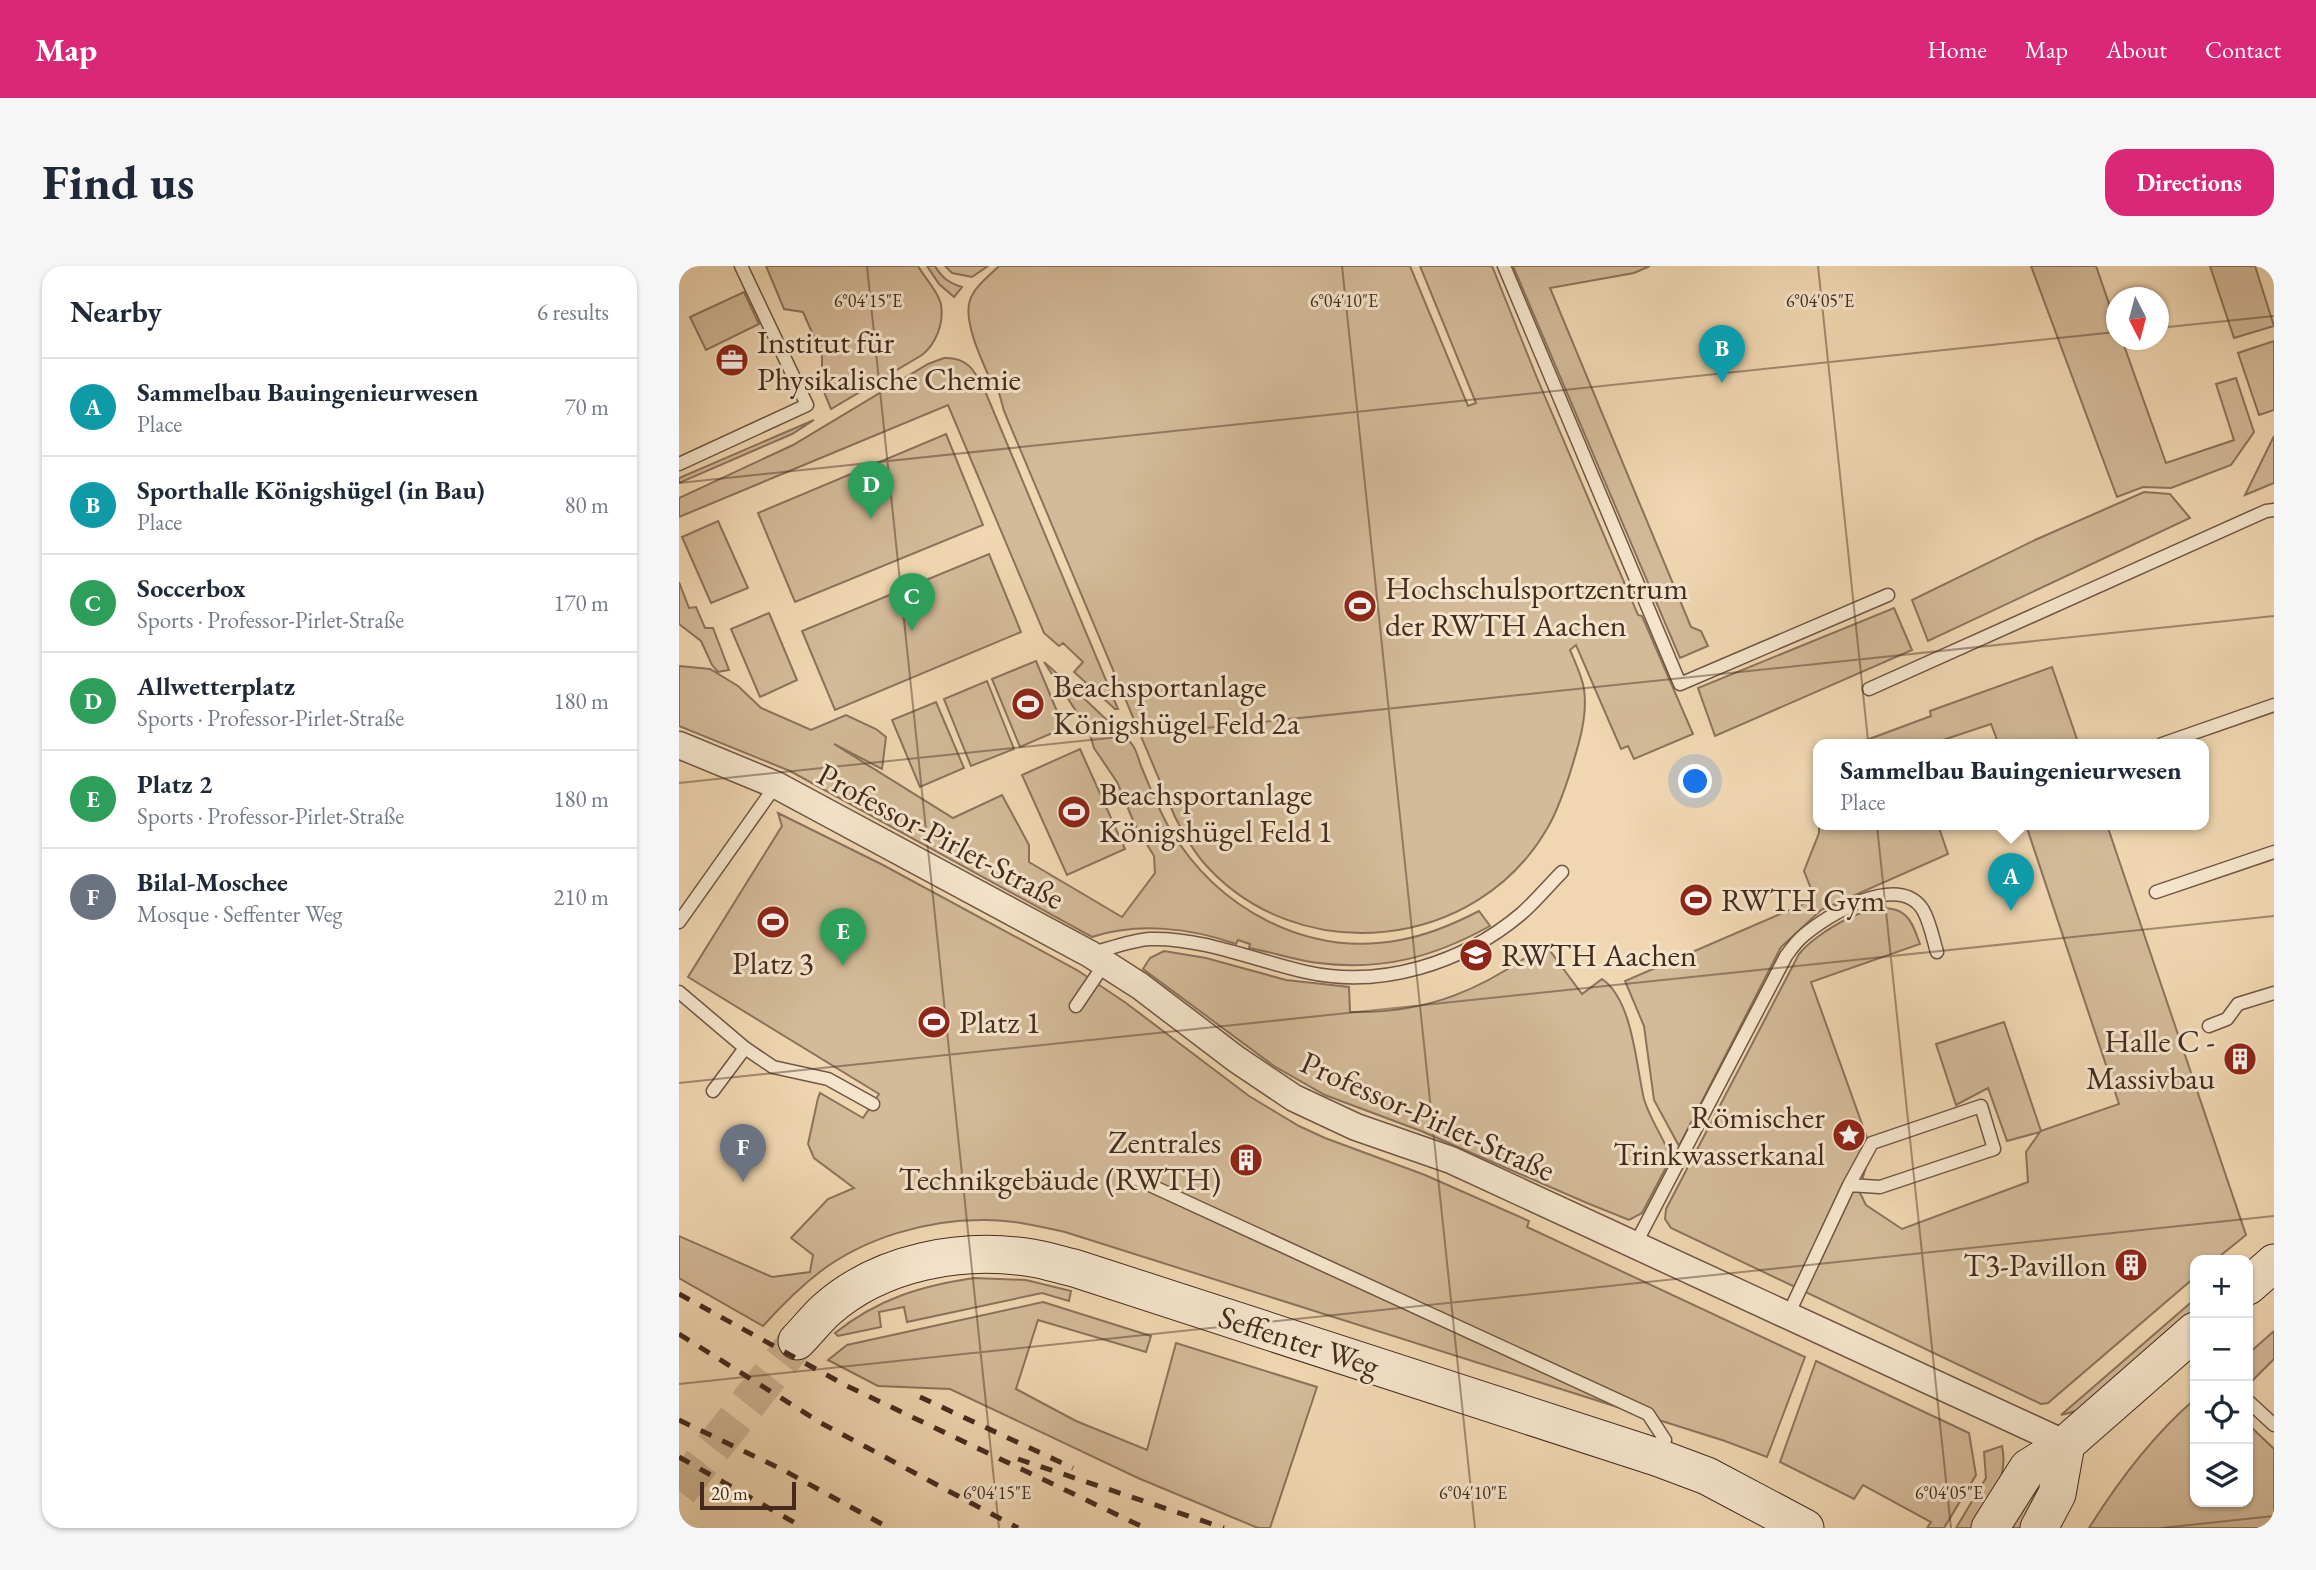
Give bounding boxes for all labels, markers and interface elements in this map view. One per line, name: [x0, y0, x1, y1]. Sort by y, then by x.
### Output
text: Map: [35, 28, 97, 71]
text: Home: [1927, 34, 1987, 65]
text: Map: [2025, 34, 2068, 65]
text: About: [2106, 34, 2167, 65]
text: Contact: [2205, 34, 2281, 65]
button: Directions: [2105, 149, 2274, 216]
text: Find us: [42, 150, 194, 214]
north arrow: [2106, 287, 2169, 350]
text: 6°04'15"E: [834, 289, 902, 312]
text: 6°04'10"E: [1310, 289, 1378, 312]
text: 6°04'05"E: [1786, 289, 1854, 312]
text: Nearby: [70, 292, 162, 331]
text: 6 results: [537, 297, 609, 327]
place label: Institut für Physikalische Chemie: [757, 321, 1021, 400]
pin: B: [1699, 325, 1745, 383]
office icon: Institut für Physikalische Chemie: [713, 341, 751, 379]
text: Sammelbau Bauingenieurwesen: [137, 375, 479, 409]
text: A: [85, 392, 101, 422]
text: 70 m: [564, 392, 609, 422]
text: Place: [137, 409, 182, 439]
pin: D: [848, 461, 894, 519]
text: Sporthalle Königshügel (in Bau): [137, 473, 485, 507]
text: B: [86, 490, 100, 520]
text: 80 m: [564, 490, 609, 520]
text: Place: [137, 507, 182, 537]
place label: Hochschulsportzentrum der RWTH Aachen: [1385, 567, 1688, 646]
text: Soccerbox: [137, 571, 246, 605]
pin: C: [889, 573, 935, 631]
sports icon: Hochschulsportzentrum der RWTH Aachen: [1341, 587, 1379, 625]
text: C: [85, 588, 101, 618]
text: 170 m: [553, 588, 609, 618]
text: Sports · Professor-Pirlet-Straße: [137, 605, 404, 635]
place label: Beachsportanlage Königshügel Feld 2a: [1053, 665, 1300, 744]
text: Allwetterplatz: [137, 669, 295, 703]
sports icon: Beachsportanlage Königshügel Feld 2a: [1009, 685, 1047, 723]
text: D: [84, 686, 102, 716]
text: 180 m: [553, 686, 609, 716]
text: Sports · Professor-Pirlet-Straße: [137, 703, 404, 733]
popup: [1813, 739, 2209, 830]
street label: Professor-Pirlet-Straße: [810, 753, 1072, 919]
text: Sammelbau Bauingenieurwesen: [1840, 753, 2182, 787]
your location: [1678, 764, 1712, 798]
text: Platz 2: [137, 767, 213, 801]
place label: Beachsportanlage Königshügel Feld 1: [1099, 773, 1333, 852]
text: E: [86, 784, 100, 814]
text: 180 m: [553, 784, 609, 814]
text: Place: [1840, 787, 1886, 817]
sports icon: Beachsportanlage Königshügel Feld 1: [1055, 793, 1093, 831]
text: Sports · Professor-Pirlet-Straße: [137, 801, 404, 831]
pin: A: [1988, 853, 2034, 911]
text: Bilal-Moschee: [137, 865, 288, 899]
place label: RWTH Gym: [1721, 879, 1886, 921]
sports icon: RWTH Gym: [1677, 881, 1715, 919]
text: F: [87, 882, 99, 912]
text: 210 m: [553, 882, 609, 912]
text: Mosque · Seffenter Weg: [137, 899, 343, 929]
sports icon: Platz 3: [754, 903, 792, 941]
pin: E: [820, 908, 866, 966]
place label: RWTH Aachen: [1501, 934, 1697, 976]
school or university icon: RWTH Aachen: [1457, 936, 1495, 974]
place label: Platz 3: [732, 942, 814, 984]
place label: Platz 1: [959, 1001, 1041, 1043]
sports icon: Platz 1: [915, 1003, 953, 1041]
place label: Halle C - Massivbau: [2086, 1020, 2215, 1099]
building icon: Halle C - Massivbau: [2221, 1040, 2259, 1078]
street label: Professor-Pirlet-Straße: [1294, 1041, 1562, 1191]
place label: Römischer Trinkwasserkanal: [1613, 1096, 1825, 1175]
place icon: Römischer Trinkwasserkanal: [1830, 1116, 1868, 1154]
place label: Zentrales Technikgebäude (RWTH): [899, 1121, 1221, 1200]
pin: F: [720, 1124, 766, 1182]
building icon: Zentrales Technikgebäude (RWTH): [1227, 1141, 1265, 1179]
place label: T3-Pavillon: [1963, 1244, 2107, 1286]
building icon: T3-Pavillon: [2112, 1246, 2150, 1284]
map controls: [2190, 1255, 2253, 1507]
button: +: [2190, 1255, 2253, 1318]
street label: Seffenter Weg: [1213, 1295, 1386, 1387]
button: −: [2190, 1318, 2253, 1381]
button: locate: [2190, 1381, 2253, 1444]
button: layers: [2190, 1444, 2253, 1507]
scale bar: [700, 1479, 796, 1511]
text: 20 m: [711, 1481, 748, 1506]
text: 6°04'15"E: [963, 1481, 1031, 1504]
text: 6°04'10"E: [1439, 1481, 1507, 1504]
text: 6°04'05"E: [1915, 1481, 1983, 1504]

